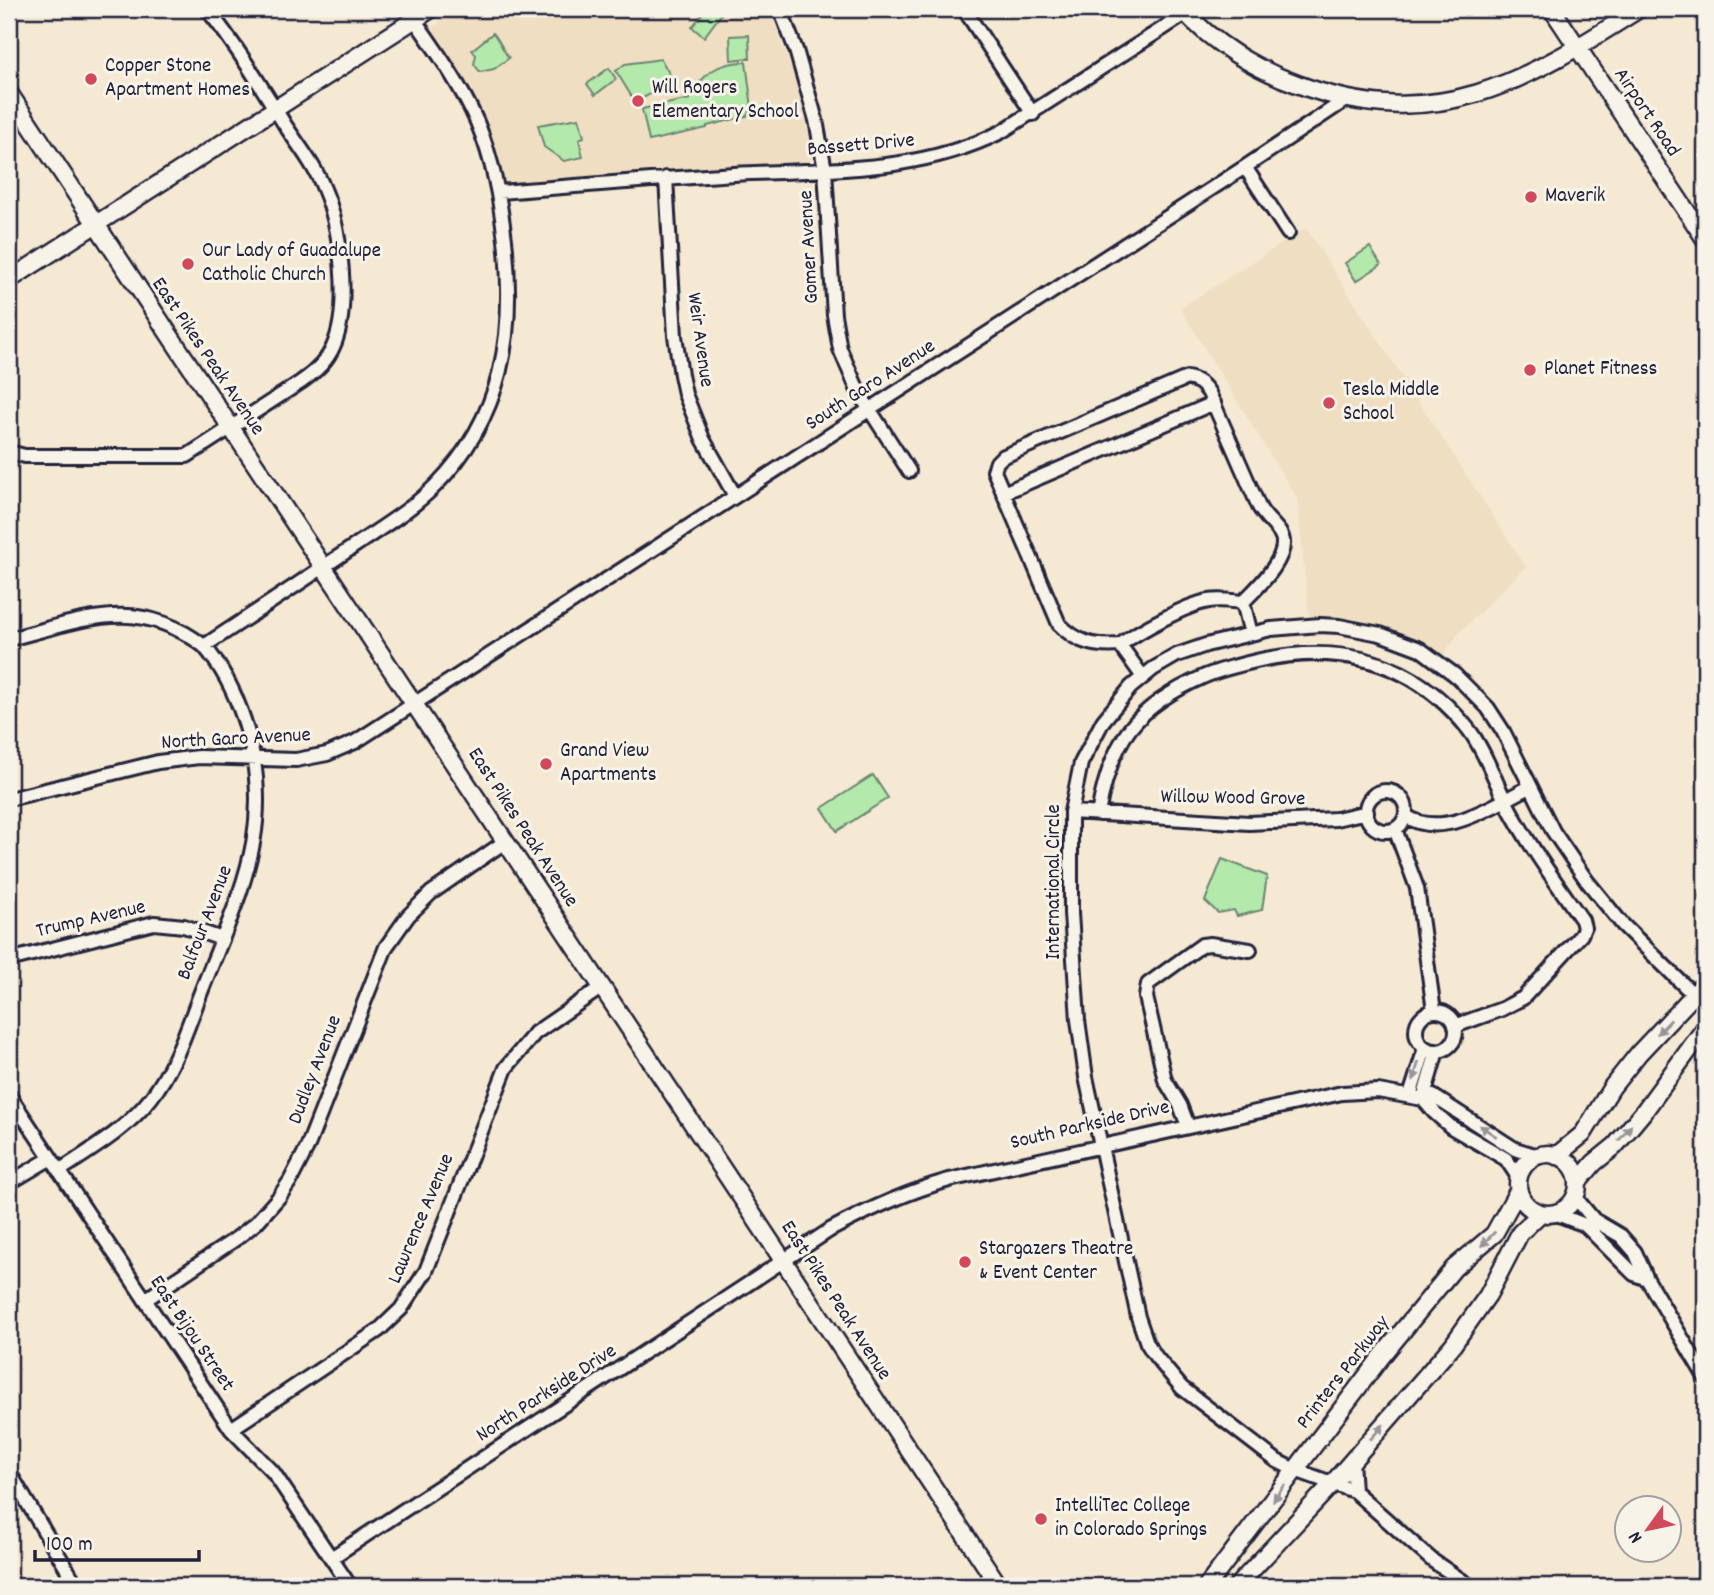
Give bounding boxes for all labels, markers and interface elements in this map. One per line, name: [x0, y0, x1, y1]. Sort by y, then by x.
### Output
place label: Copper Stone Apartment Homes: [105, 52, 250, 106]
street label: Airport Road: [1605, 62, 1687, 164]
marker: Copper Stone Apartment Homes: [83, 71, 99, 87]
place label: Will Rogers Elementary School: [652, 74, 799, 128]
marker: Will Rogers Elementary School: [630, 93, 646, 109]
street label: Bassett Drive: [806, 126, 916, 166]
place label: Maverik: [1545, 182, 1605, 212]
street label: Gomer Avenue: [792, 189, 828, 305]
marker: Maverik: [1523, 189, 1539, 205]
place label: Our Lady of Guadalupe Catholic Church: [202, 237, 381, 291]
marker: Our Lady of Guadalupe Catholic Church: [180, 256, 196, 272]
street label: East Pikes Peak Avenue: [143, 272, 271, 442]
street label: Weir Avenue: [678, 291, 720, 389]
street label: South Garo Avenue: [800, 333, 942, 439]
place label: Planet Fitness: [1544, 355, 1657, 385]
marker: Planet Fitness: [1522, 362, 1538, 378]
place label: Tesla Middle School: [1343, 376, 1439, 430]
marker: Tesla Middle School: [1321, 395, 1337, 411]
street label: North Garo Avenue: [161, 721, 311, 759]
place label: Grand View Apartments: [560, 737, 657, 791]
street label: East Pikes Peak Avenue: [459, 742, 585, 914]
marker: Grand View Apartments: [538, 756, 554, 772]
street label: Willow Wood Grove: [1160, 783, 1306, 815]
street label: International Circle: [1040, 804, 1070, 960]
street label: Balfour Avenue: [170, 861, 242, 985]
street label: Trump Avenue: [33, 893, 149, 947]
street label: Dudley Avenue: [281, 1011, 351, 1129]
one-way arrow: [1655, 1018, 1672, 1035]
one-way arrow: [1411, 1061, 1421, 1082]
street label: South Parkside Drive: [1007, 1093, 1173, 1159]
one-way arrow: [1479, 1124, 1497, 1138]
one-way arrow: [1617, 1125, 1632, 1142]
street label: Lawrence Avenue: [381, 1149, 463, 1289]
street label: East Pikes Peak Avenue: [772, 1215, 898, 1387]
one-way arrow: [1480, 1231, 1497, 1248]
place label: Stargazers Theatre & Event Center: [979, 1235, 1133, 1289]
marker: Stargazers Theatre & Event Center: [957, 1254, 973, 1270]
street label: East Bijou Street: [141, 1270, 241, 1398]
street label: Printers Parkway: [1290, 1309, 1398, 1436]
street label: North Parkside Drive: [471, 1337, 623, 1451]
one-way arrow: [1369, 1424, 1384, 1441]
one-way arrow: [1272, 1483, 1286, 1502]
place label: IntelliTec College in Colorado Springs: [1055, 1492, 1207, 1546]
north arrow: [1612, 1494, 1682, 1564]
marker: IntelliTec College in Colorado Springs: [1033, 1511, 1049, 1527]
scale bar: [35, 1518, 200, 1562]
text: N: [1623, 1525, 1651, 1548]
text: 100 m: [46, 1531, 93, 1561]

